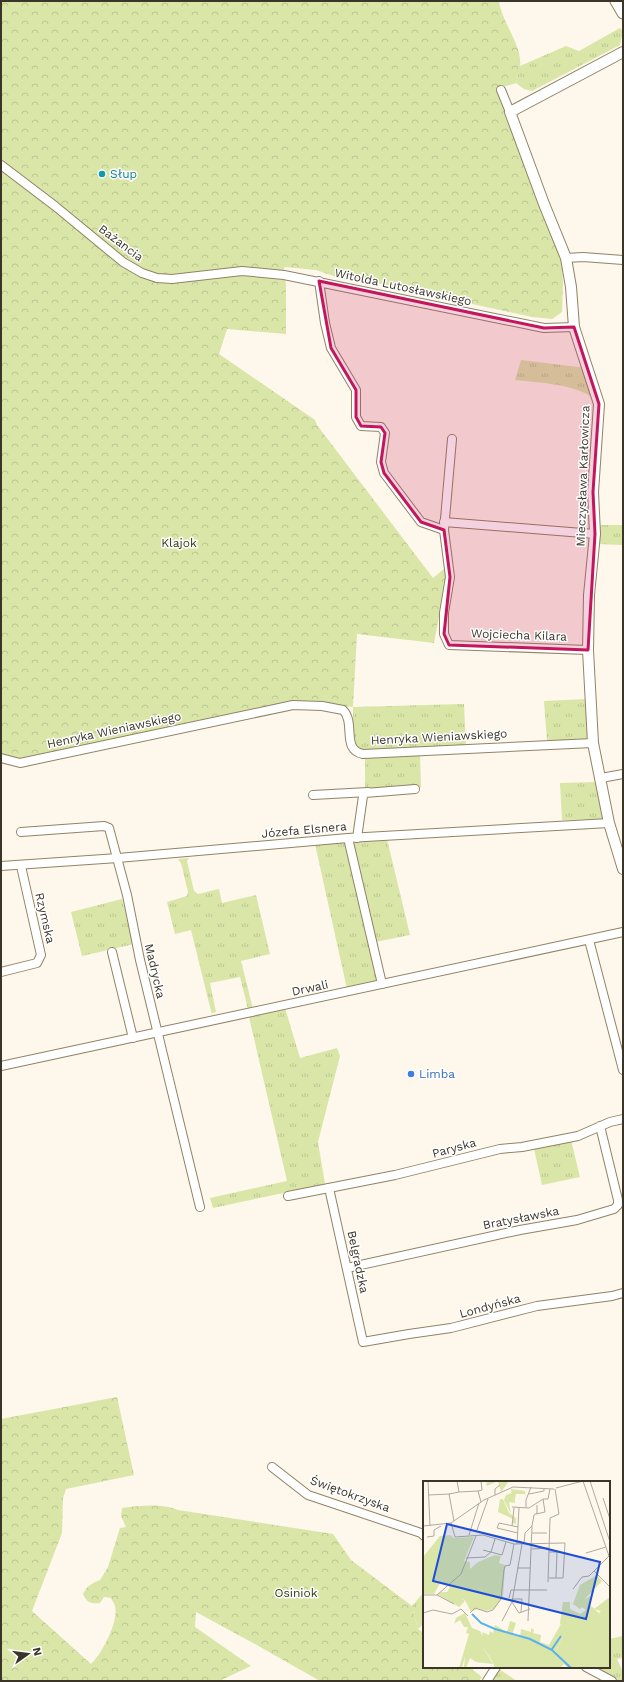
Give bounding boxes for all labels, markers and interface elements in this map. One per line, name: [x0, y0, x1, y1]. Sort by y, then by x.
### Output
place label: Słup: [110, 167, 137, 181]
marker: Słup: [97, 169, 107, 179]
street label: Bażancia: [96, 222, 146, 264]
street label: Witolda Lutosławskiego: [333, 266, 473, 308]
street label: Mieczysława Karłowicza: [574, 405, 592, 547]
park label: Klajok: [161, 536, 197, 550]
street label: Wojciecha Kilara: [471, 626, 567, 644]
street label: Henryka Wieniawskiego: [46, 709, 182, 751]
street label: Henryka Wieniawskiego: [370, 726, 508, 748]
street label: Józefa Elsnera: [261, 819, 347, 841]
street label: Rzymska: [32, 891, 58, 945]
street label: Madrycka: [142, 942, 168, 1000]
street label: Drwali: [290, 977, 330, 999]
place label: Limba: [419, 1067, 455, 1081]
marker: Limba: [406, 1069, 416, 1079]
street label: Paryska: [431, 1135, 478, 1161]
street label: Bratysławska: [482, 1204, 560, 1232]
street label: Belgradzka: [345, 1229, 372, 1295]
street label: Londyńska: [458, 1291, 522, 1321]
street label: Świętokrzyska: [308, 1473, 392, 1515]
inset map: [423, 1481, 610, 1668]
park label: Osiniok: [274, 1586, 318, 1600]
north arrow: [8, 1634, 48, 1674]
text: N: [30, 1646, 45, 1657]

